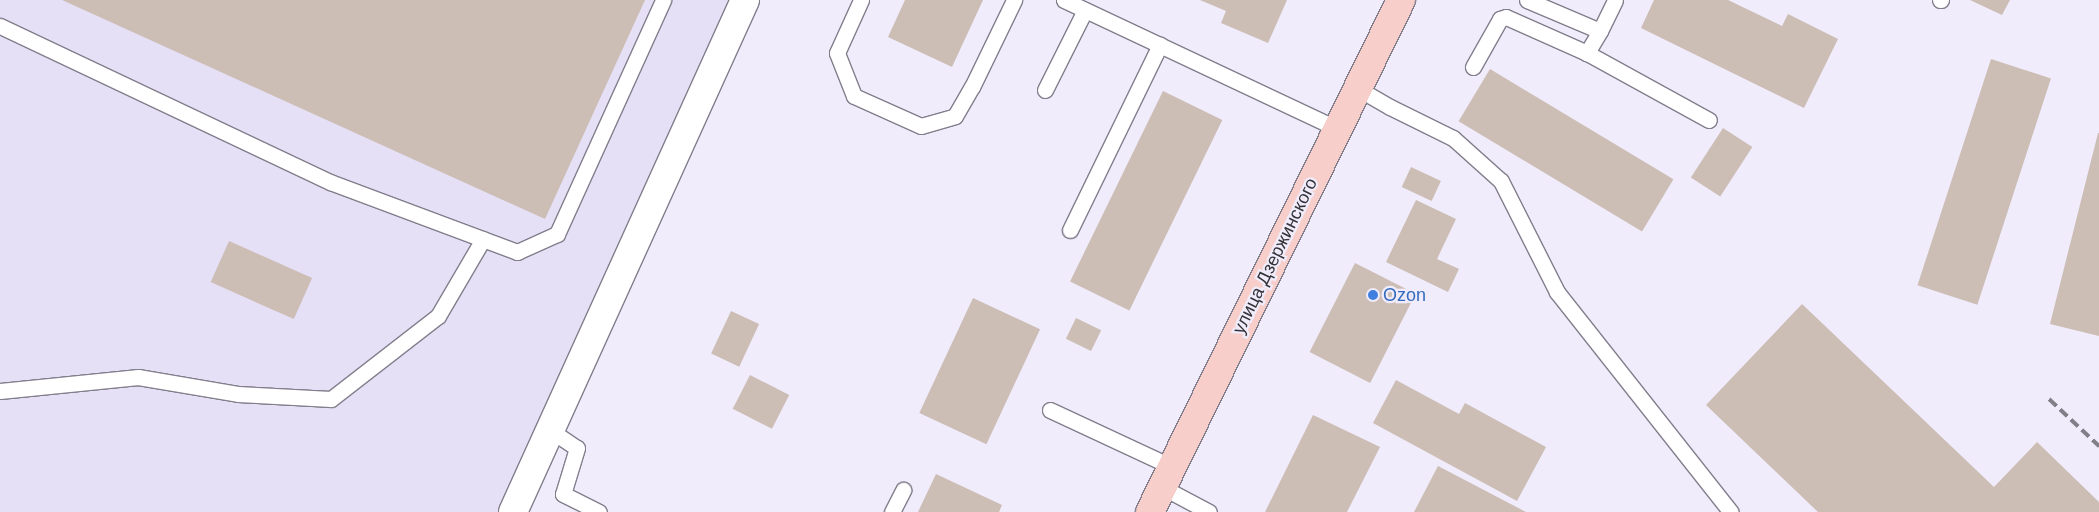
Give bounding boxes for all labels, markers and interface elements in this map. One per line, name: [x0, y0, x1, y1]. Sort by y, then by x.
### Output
street label: улица Дзержинского: [1228, 175, 1322, 337]
place label: Ozon: [1383, 284, 1426, 306]
marker: Ozon: [1367, 289, 1379, 301]

